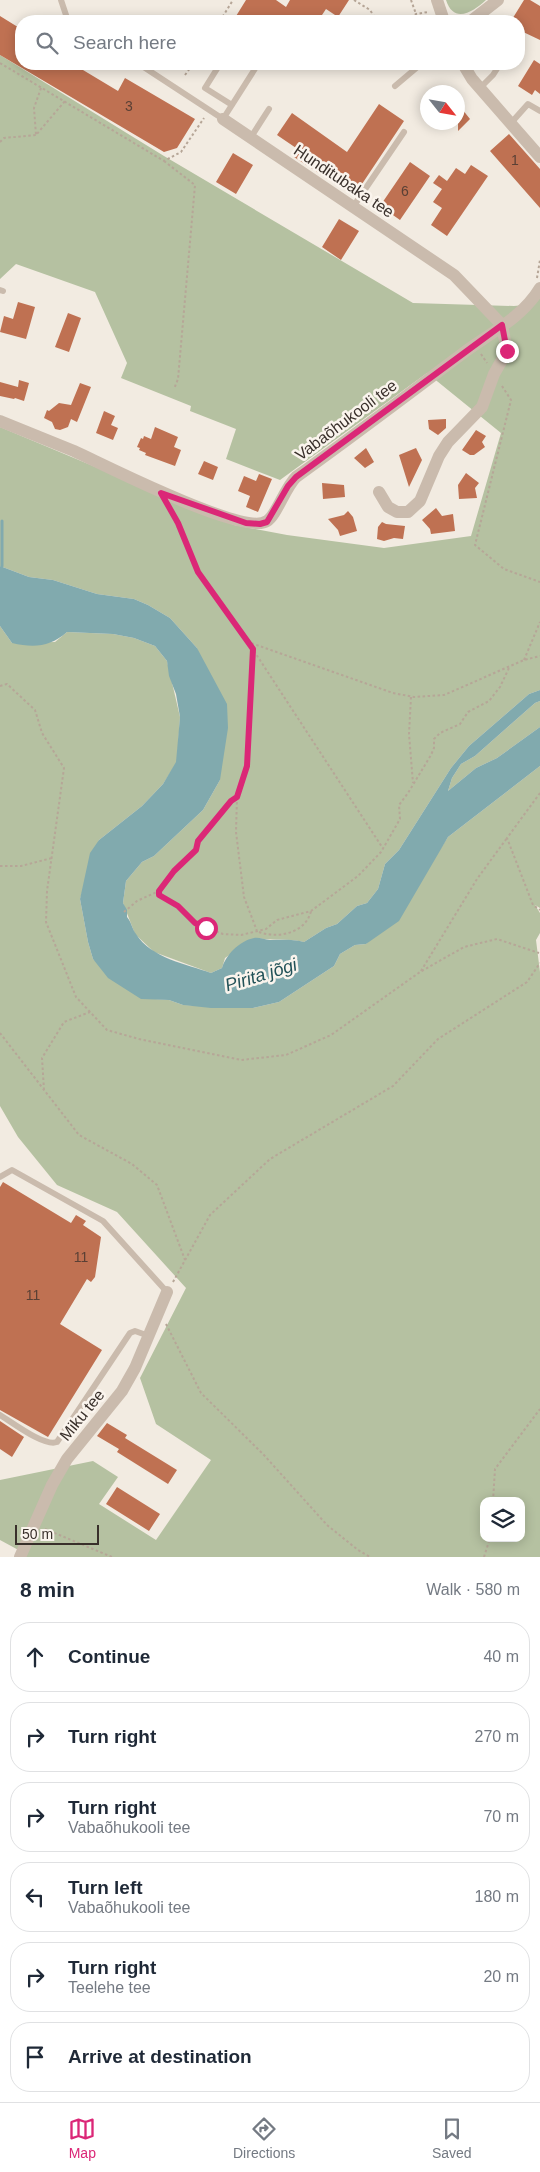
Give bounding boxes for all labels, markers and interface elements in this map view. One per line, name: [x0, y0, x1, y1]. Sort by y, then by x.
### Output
search box: [15, 15, 525, 70]
icon: search: [33, 29, 61, 57]
text: Search here: [73, 32, 177, 53]
north arrow: [420, 85, 465, 130]
house number: 3: [125, 98, 133, 114]
street label: Hunditubaka tee: [291, 141, 397, 221]
house number: 1: [511, 152, 519, 168]
house number: 6: [401, 183, 409, 199]
route end: [496, 340, 519, 363]
street label: Vabaõhukooli tee: [292, 376, 400, 464]
route start: [195, 917, 218, 940]
water label: Pirita jõgi: [223, 954, 300, 995]
house number: 11: [74, 1249, 88, 1265]
house number: 11: [26, 1287, 40, 1303]
street label: Miku tee: [56, 1386, 108, 1444]
map controls: [480, 1497, 525, 1542]
button: layers: [480, 1497, 525, 1542]
scale bar: [15, 1522, 99, 1545]
text: 50 m: [22, 1526, 53, 1542]
text: 8 min: [20, 1578, 75, 1601]
text: Walk · 580 m: [426, 1581, 520, 1598]
icon: ahead: [21, 1643, 49, 1671]
text: Continue: [68, 1646, 150, 1667]
text: 40 m: [483, 1648, 519, 1665]
icon: right: [21, 1723, 49, 1751]
text: Turn right: [68, 1726, 156, 1747]
text: 270 m: [475, 1728, 519, 1745]
text: Turn right: [68, 1797, 156, 1818]
icon: right: [21, 1803, 49, 1831]
text: 70 m: [483, 1808, 519, 1825]
text: Vabaõhukooli tee: [68, 1819, 190, 1836]
text: Turn left: [68, 1877, 143, 1898]
icon: left: [21, 1883, 49, 1911]
text: 180 m: [475, 1888, 519, 1905]
text: Vabaõhukooli tee: [68, 1899, 190, 1916]
text: Turn right: [68, 1957, 156, 1978]
icon: right: [21, 1963, 49, 1991]
text: 20 m: [483, 1968, 519, 1985]
text: Teelehe tee: [68, 1979, 151, 1996]
icon: arrive: [21, 2043, 49, 2071]
text: Arrive at destination: [68, 2046, 252, 2067]
tab: Map: [68, 2115, 96, 2161]
tab: Directions: [233, 2115, 295, 2161]
tab: Saved: [432, 2115, 472, 2161]

